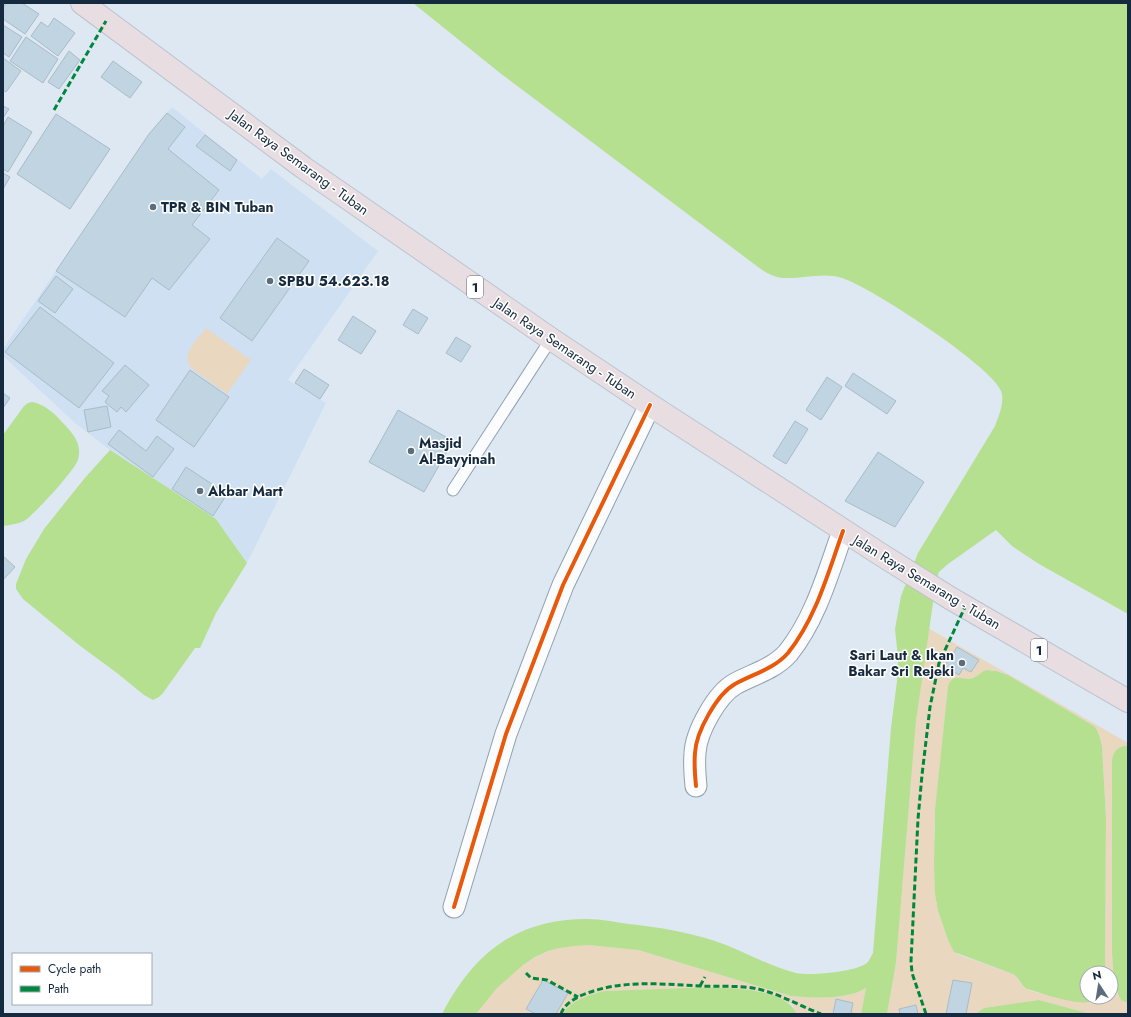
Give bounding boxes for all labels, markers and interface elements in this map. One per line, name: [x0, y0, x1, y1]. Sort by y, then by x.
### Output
street label: Jalan Raya Semarang - Tuban: [223, 103, 373, 220]
place label: TPR & BIN Tuban: [161, 197, 274, 217]
marker: TPR & BIN Tuban: [148, 202, 158, 212]
place label: SPBU 54.623.18: [278, 271, 390, 291]
marker: SPBU 54.623.18: [265, 276, 275, 286]
road number: 1: [467, 276, 483, 298]
street label: Jalan Raya Semarang - Tuban: [488, 291, 641, 403]
place label: Masjid Al-Bayyinah: [418, 433, 495, 469]
marker: Masjid Al-Bayyinah: [406, 446, 416, 456]
place label: Akbar Mart: [207, 481, 283, 501]
marker: Akbar Mart: [195, 486, 205, 496]
street label: Jalan Raya Semarang - Tuban: [848, 529, 1004, 634]
road number: 1: [1031, 639, 1047, 661]
place label: Sari Laut & Ikan Bakar Sri Rejeki: [848, 645, 954, 681]
marker: Sari Laut & Ikan Bakar Sri Rejeki: [957, 658, 967, 668]
legend: [12, 953, 152, 1005]
text: Cycle path: [48, 960, 101, 978]
north arrow: [1079, 965, 1119, 1005]
text: N: [1091, 966, 1103, 984]
text: Path: [48, 980, 69, 998]

